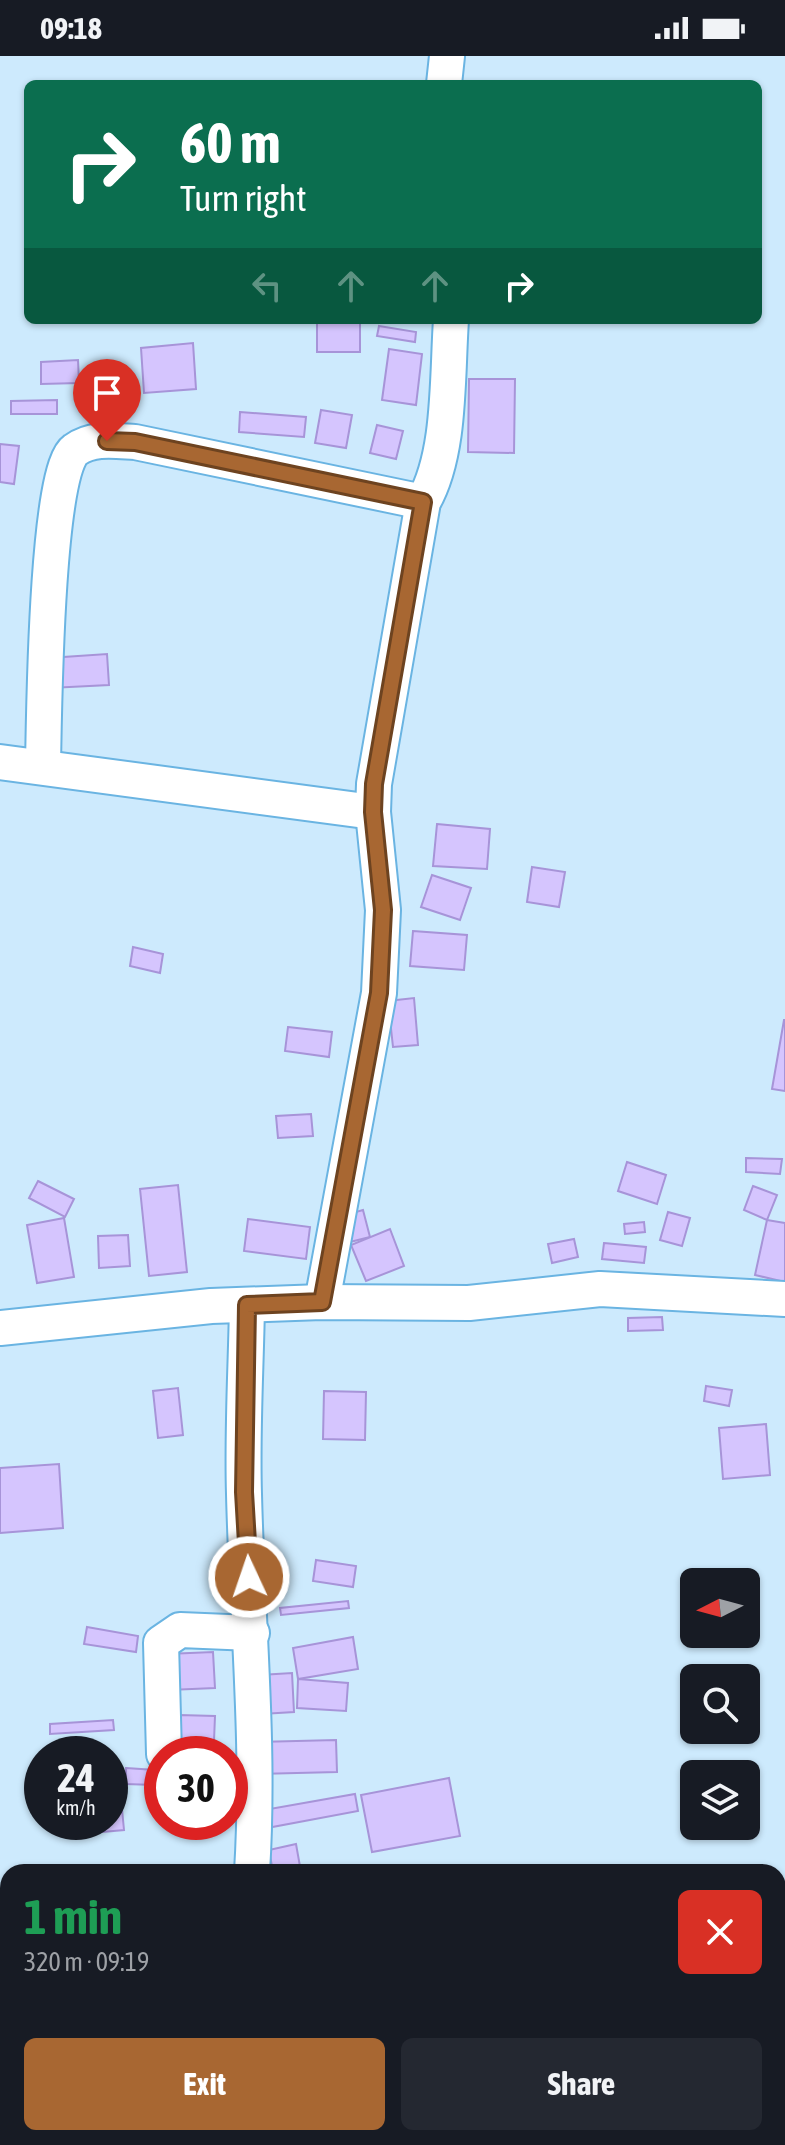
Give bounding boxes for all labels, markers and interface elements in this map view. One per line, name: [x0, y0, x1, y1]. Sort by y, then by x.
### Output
text: 09:18: [40, 11, 102, 45]
text: 60 m: [180, 111, 281, 175]
icon: right: [48, 112, 152, 216]
text: Turn right: [180, 177, 307, 219]
icon: left: [245, 264, 289, 308]
icon: ahead: [329, 264, 373, 308]
icon: ahead: [413, 264, 457, 308]
icon: right: [497, 264, 541, 308]
pin: [73, 359, 141, 441]
icon: arrive: [85, 371, 129, 415]
position arrow: [207, 1535, 291, 1619]
north arrow: [680, 1568, 760, 1648]
map controls: [680, 1568, 760, 1840]
button: search: [680, 1664, 760, 1744]
speed limit sign: 30: [144, 1736, 248, 1840]
text: 24: [57, 1755, 95, 1800]
button: layers: [680, 1760, 760, 1840]
text: km/h: [56, 1796, 96, 1819]
text: 1 min: [24, 1889, 122, 1944]
button: close: [678, 1890, 762, 1974]
text: 320 m · 09:19: [24, 1947, 149, 1977]
button: Exit: [24, 2038, 385, 2130]
button: Share: [401, 2038, 762, 2130]

